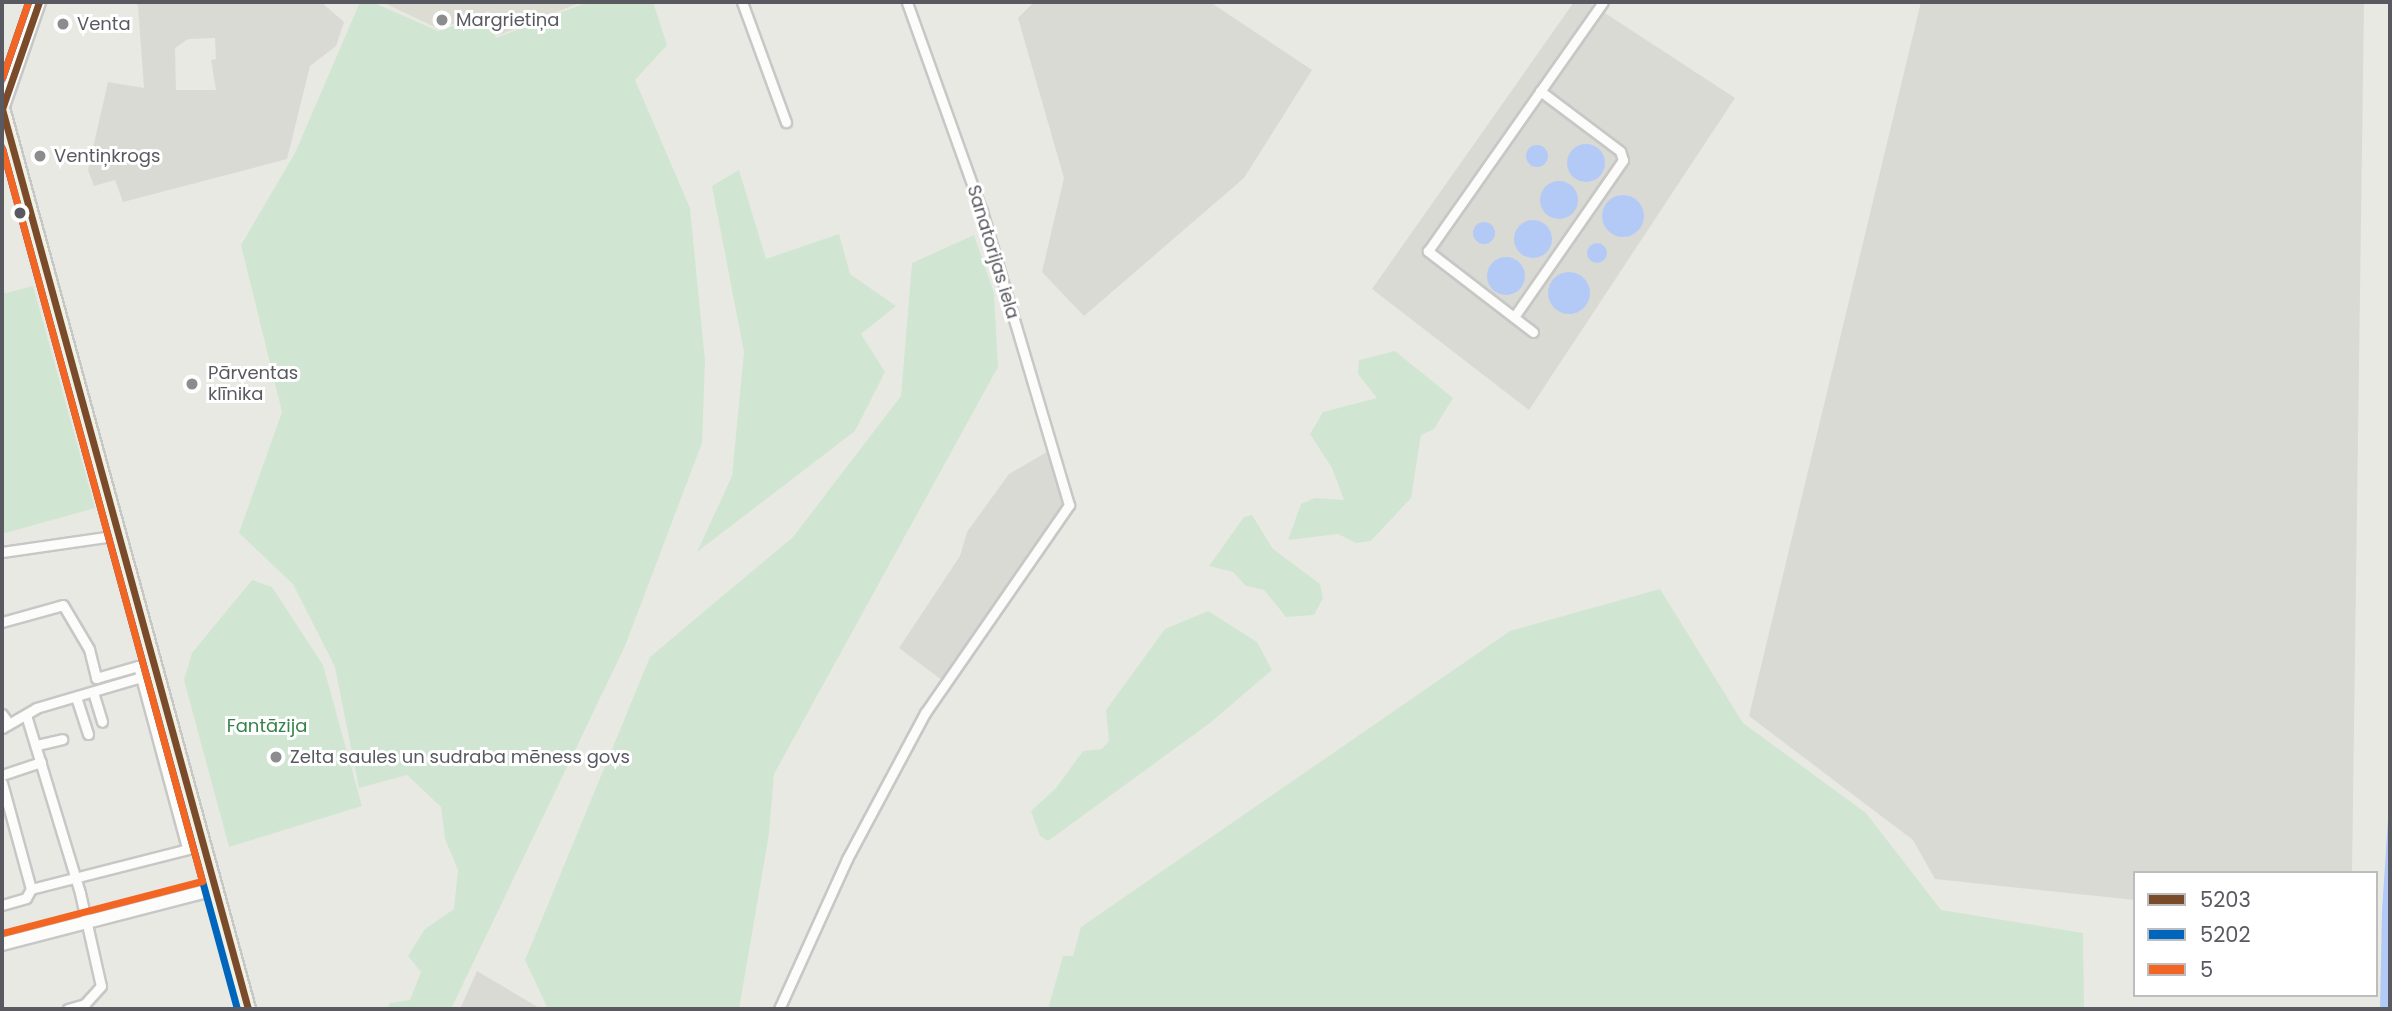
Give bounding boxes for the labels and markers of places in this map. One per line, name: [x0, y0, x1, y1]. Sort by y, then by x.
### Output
place label: Margrietiņa: [456, 9, 560, 31]
marker: Margrietiņa: [434, 12, 450, 28]
place label: Venta: [77, 13, 131, 35]
marker: Venta: [55, 16, 71, 32]
place label: Ventiņkrogs: [54, 145, 160, 167]
marker: Ventiņkrogs: [32, 148, 48, 164]
unlabelled marker: [13, 206, 27, 220]
place label: Pārventas klīnika: [208, 363, 298, 406]
marker: Pārventas klīnika: [182, 374, 202, 394]
place label: Zelta saules un sudraba mēness govs: [290, 746, 630, 768]
marker: Zelta saules un sudraba mēness govs: [268, 749, 284, 765]

